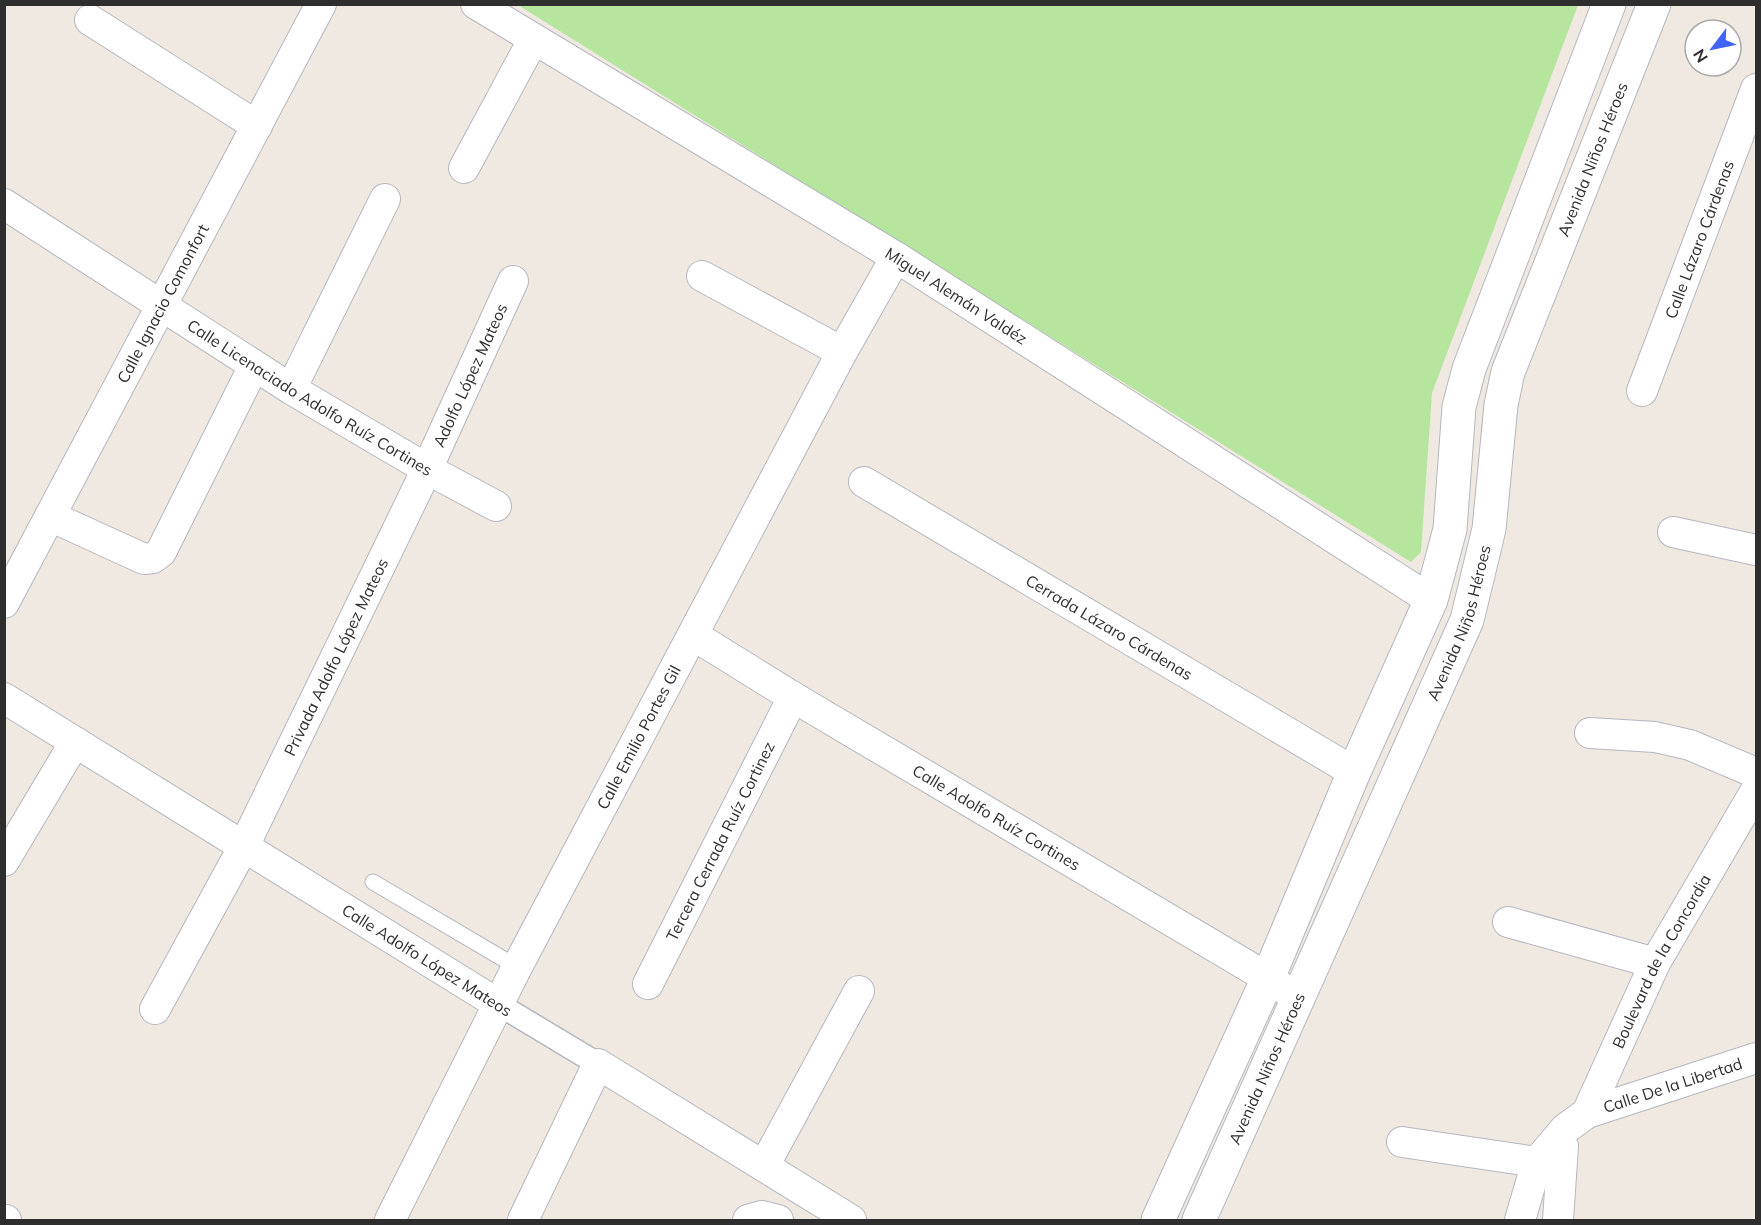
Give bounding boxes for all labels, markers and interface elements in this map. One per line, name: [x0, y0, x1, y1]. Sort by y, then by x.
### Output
north arrow: [1683, 18, 1743, 78]
text: N: [1689, 46, 1712, 66]
street label: Avenida Niños Héroes: [1553, 79, 1632, 239]
street label: Calle Lázaro Cárdenas: [1660, 157, 1738, 321]
street label: Calle Ignacio Comonfort: [112, 220, 213, 386]
street label: Miguel Alemán Valdéz: [882, 243, 1031, 349]
street label: Adolfo López Mateos: [428, 300, 512, 450]
street label: Calle Licenaciado Adolfo Ruíz Cortines: [184, 315, 436, 480]
street label: Avenida Niños Héroes: [1422, 543, 1495, 704]
street label: Privada Adolfo López Mateos: [279, 555, 392, 759]
street label: Cerrada Lázaro Cárdenas: [1022, 570, 1196, 684]
street label: Calle Emilio Portes Gil: [592, 662, 685, 813]
street label: Tercera Cerrada Ruíz Cortinez: [661, 738, 779, 944]
street label: Calle Adolfo Ruíz Cortines: [909, 760, 1084, 875]
street label: Boulevard de la Concordia: [1608, 870, 1715, 1051]
street label: Calle Adolfo López Mateos: [338, 899, 516, 1021]
street label: Avenida Niños Héroes: [1224, 989, 1309, 1147]
street label: Calle De la Libertad: [1600, 1053, 1745, 1117]

